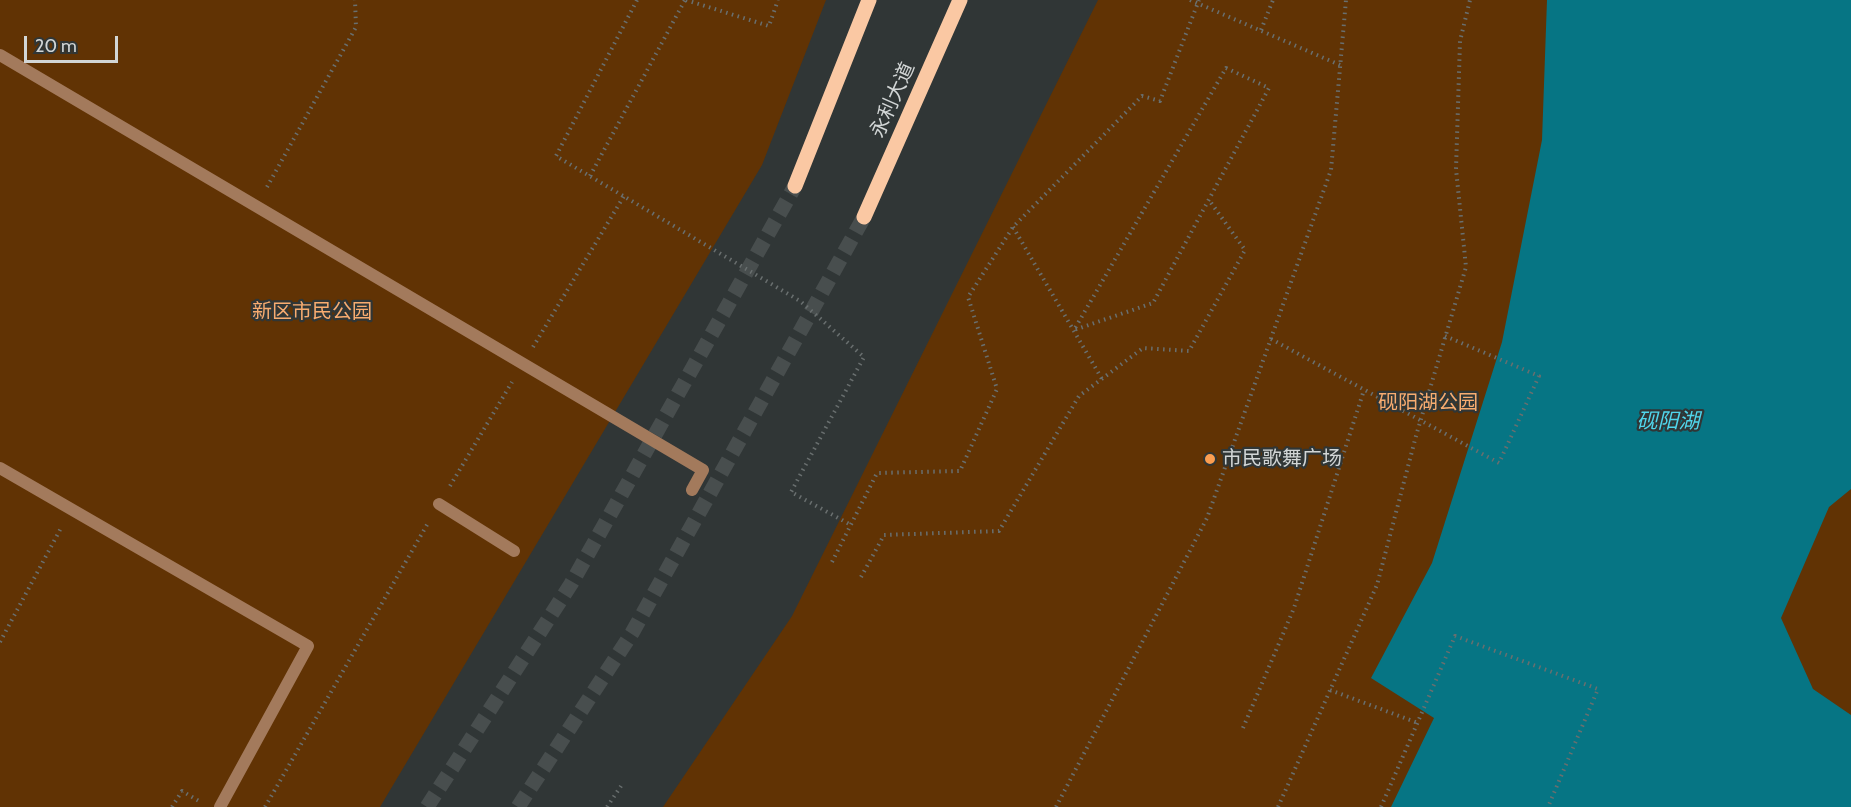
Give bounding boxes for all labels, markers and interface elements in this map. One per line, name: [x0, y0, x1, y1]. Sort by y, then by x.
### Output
scale bar: [27, 24, 122, 62]
text: 20 m: [35, 35, 77, 57]
street label: 永利大道: [866, 59, 920, 141]
park label: 新区市民公园: [252, 300, 372, 324]
park label: 砚阳湖公园: [1378, 391, 1478, 415]
water label: 砚阳湖: [1637, 409, 1699, 435]
place label: 市民歌舞广场: [1222, 447, 1342, 471]
marker: 市民歌舞广场: [1203, 452, 1217, 466]

